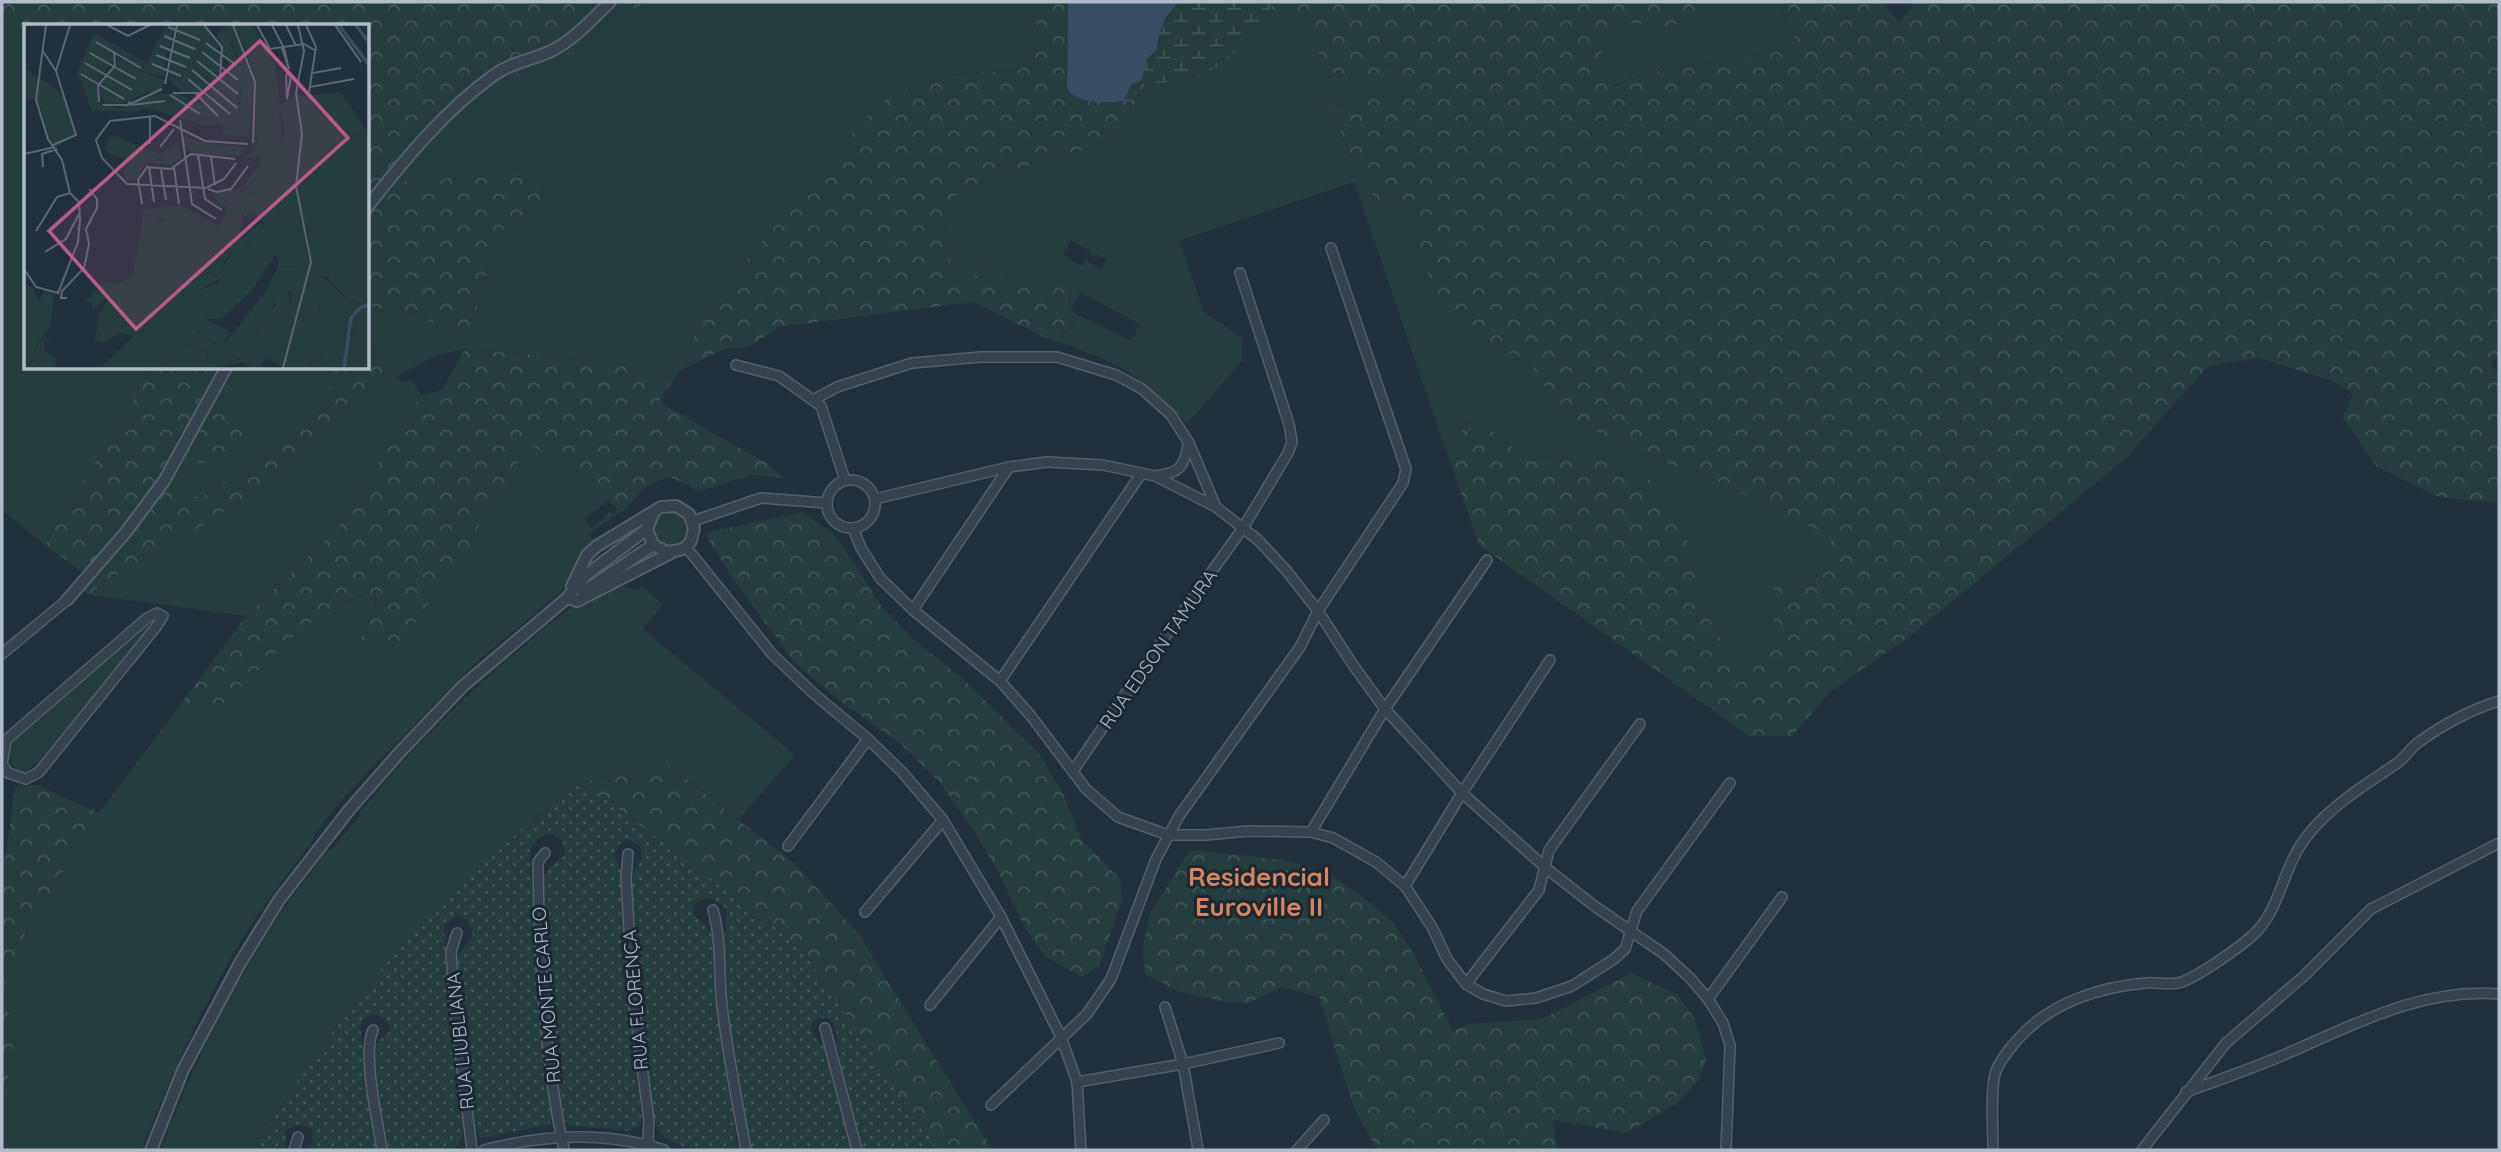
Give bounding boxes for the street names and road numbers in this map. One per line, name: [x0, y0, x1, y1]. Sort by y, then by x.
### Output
street label: RUA EDSON TAMURA: [1094, 565, 1222, 733]
street label: RUA MONTE CARLO: [526, 906, 566, 1084]
street label: RUA FLORENÇA: [617, 929, 653, 1071]
street label: RUA LIUBLIANA: [441, 971, 479, 1111]

